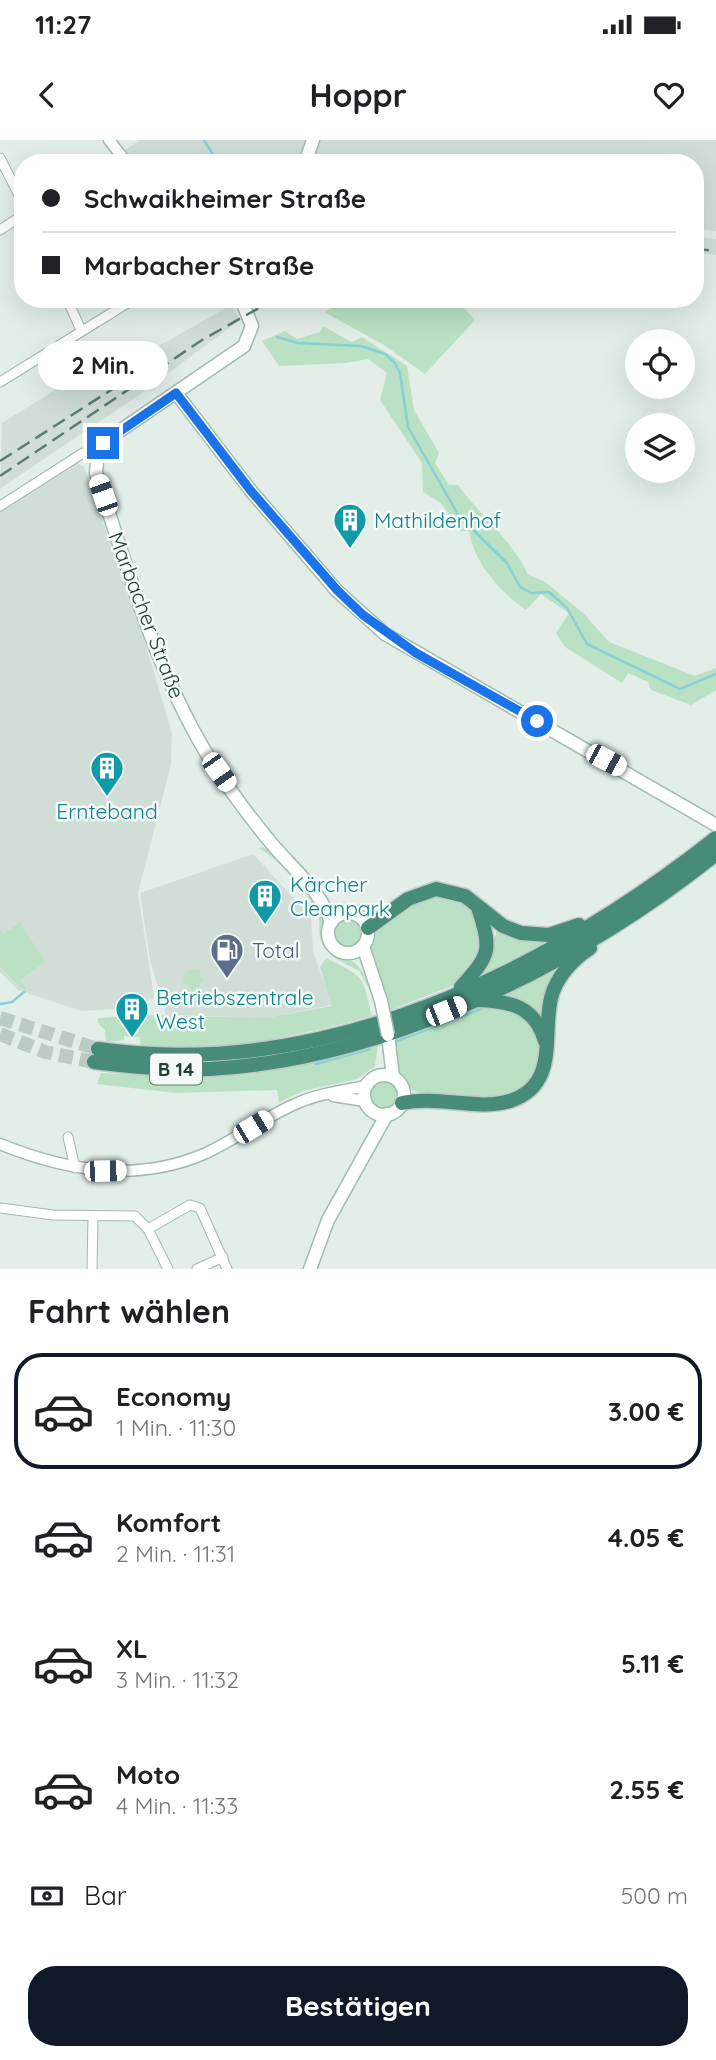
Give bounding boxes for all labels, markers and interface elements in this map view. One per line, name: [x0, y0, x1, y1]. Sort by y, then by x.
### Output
text: 11:27: [35, 8, 91, 41]
text: Hoppr: [309, 75, 407, 115]
icon: back: [28, 76, 66, 114]
icon: heart: [650, 76, 688, 114]
text: Schwaikheimer Straße: [84, 182, 366, 215]
text: Marbacher Straße: [84, 249, 314, 282]
map controls: [625, 329, 695, 483]
button: locate: [625, 329, 695, 399]
callout: 2 Min.: [38, 342, 168, 390]
text: 2 Min.: [71, 351, 135, 380]
button: layers: [625, 413, 695, 483]
route end: [87, 427, 119, 459]
car: [87, 472, 120, 518]
building icon: Mathildenhof: [331, 501, 369, 550]
place label: Mathildenhof: [374, 507, 502, 533]
street label: Marbacher Straße: [103, 528, 191, 702]
route start: [521, 705, 553, 737]
car: [583, 741, 630, 779]
building icon: Ernteband: [88, 749, 126, 798]
car: [199, 749, 240, 795]
place label: Ernteband: [56, 798, 158, 824]
place label: Kärcher Cleanpark: [290, 871, 390, 921]
building icon: Kärcher Cleanpark: [246, 877, 284, 926]
fuel station icon: Total: [208, 931, 246, 980]
place label: Total: [252, 937, 300, 963]
place label: Betriebszentrale West: [156, 984, 314, 1034]
building icon: Betriebszentrale West: [113, 990, 151, 1039]
car: [423, 993, 470, 1029]
road number: B 14: [150, 1054, 202, 1085]
car: [230, 1107, 277, 1147]
car: [84, 1160, 127, 1182]
text: Fahrt wählen: [28, 1291, 230, 1331]
icon: car: [32, 1380, 95, 1443]
text: Economy: [116, 1380, 231, 1413]
text: 3.00 €: [608, 1395, 684, 1428]
text: 1 Min. · 11:30: [116, 1413, 236, 1442]
icon: car: [32, 1506, 95, 1569]
text: Komfort: [116, 1506, 221, 1539]
text: 4.05 €: [608, 1521, 684, 1554]
text: 2 Min. · 11:31: [116, 1539, 235, 1568]
icon: car: [32, 1632, 95, 1695]
text: XL: [116, 1632, 148, 1665]
text: 5.11 €: [621, 1647, 684, 1680]
text: 3 Min. · 11:32: [116, 1665, 239, 1694]
icon: car: [32, 1758, 95, 1821]
text: Moto: [116, 1758, 180, 1791]
text: 2.55 €: [609, 1773, 684, 1806]
text: 4 Min. · 11:33: [116, 1791, 238, 1820]
icon: cash: [28, 1877, 66, 1915]
text: Bar: [84, 1879, 127, 1912]
text: 500 m: [621, 1881, 688, 1910]
button: Bestätigen: [28, 1966, 688, 2046]

